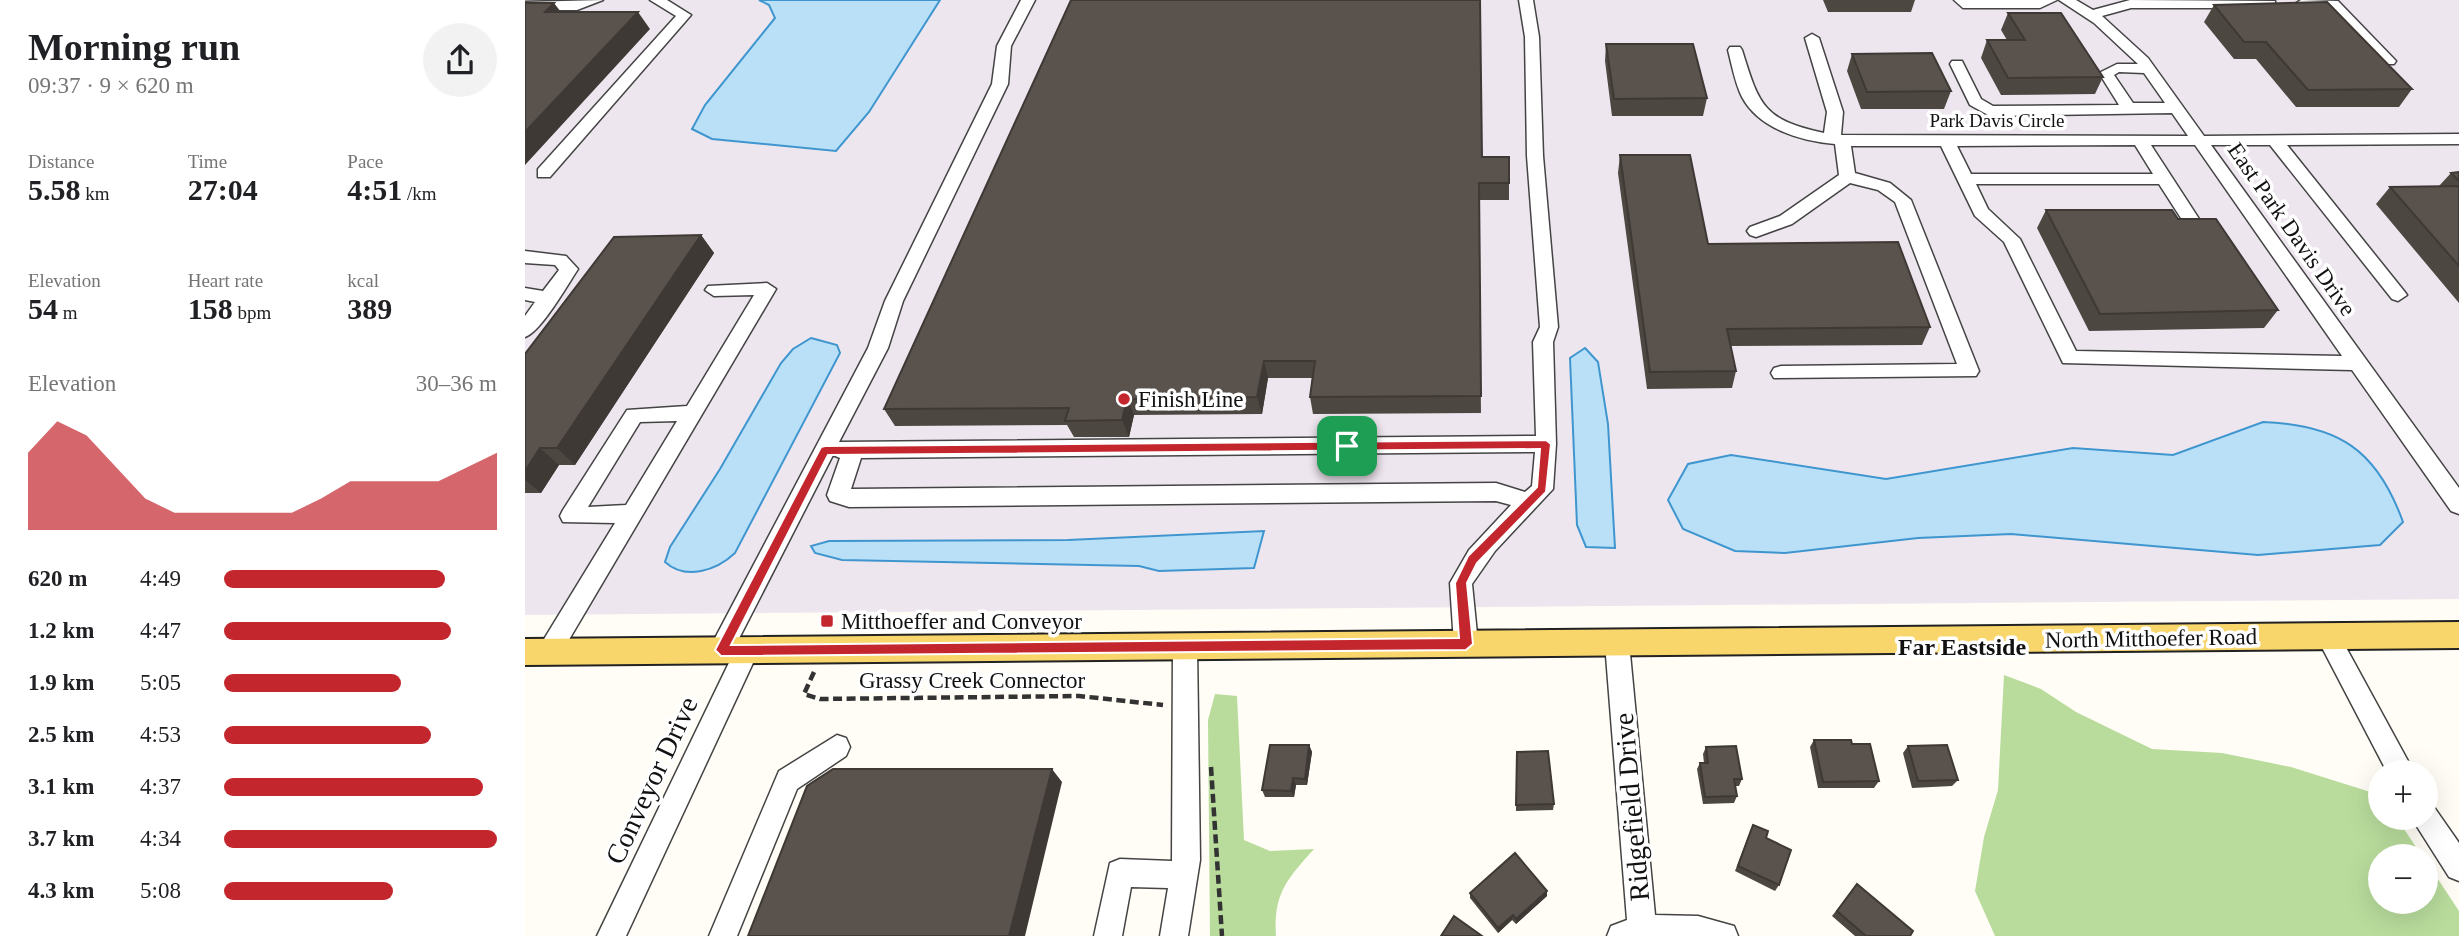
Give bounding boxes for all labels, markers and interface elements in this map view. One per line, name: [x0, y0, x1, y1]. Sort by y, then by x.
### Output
button: share: [423, 23, 497, 97]
text: Morning run: [28, 26, 240, 68]
text: 09:37 · 9 × 620 m: [28, 73, 194, 98]
street label: Park Davis Circle: [1929, 110, 2065, 131]
street label: East Park Davis Drive: [2223, 138, 2361, 320]
text: Distance: [28, 151, 94, 172]
text: Time: [188, 151, 227, 172]
text: Pace: [347, 151, 383, 172]
text: 5.58: [28, 173, 81, 206]
text: 27:04: [188, 173, 258, 206]
text: 4:51: [347, 173, 402, 206]
text: km: [81, 183, 110, 204]
text: /km: [402, 183, 437, 204]
text: Elevation: [28, 270, 101, 291]
text: Heart rate: [188, 270, 263, 291]
text: kcal: [347, 270, 379, 291]
text: 54: [28, 292, 58, 325]
text: 158: [188, 292, 233, 325]
text: 389: [347, 292, 392, 325]
text: m: [58, 302, 78, 323]
text: bpm: [233, 302, 271, 323]
text: Elevation: [28, 371, 116, 396]
text: 30–36 m: [416, 371, 497, 396]
place label: Finish Line: [1138, 387, 1243, 412]
marker: Finish Line: [1116, 391, 1132, 407]
pin: [1317, 416, 1377, 476]
icon: arrive: [1328, 427, 1366, 465]
text: 620 m: [28, 566, 87, 591]
text: 4:49: [140, 566, 181, 591]
place label: Mitthoeffer and Conveyor: [841, 609, 1082, 634]
marker: Mitthoeffer and Conveyor: [819, 613, 835, 629]
text: 1.2 km: [28, 618, 94, 643]
text: 4:47: [140, 618, 181, 643]
street label: North Mitthoefer Road: [2045, 624, 2258, 653]
district label: Far Eastside: [1898, 634, 2026, 660]
street label: Grassy Creek Connector: [859, 668, 1085, 693]
text: 1.9 km: [28, 670, 94, 695]
text: 5:05: [140, 670, 181, 695]
street label: Conveyor Drive: [599, 692, 704, 869]
street label: Ridgefield Drive: [1608, 711, 1655, 902]
text: 2.5 km: [28, 722, 94, 747]
text: 4:53: [140, 722, 181, 747]
map controls: [2368, 760, 2438, 914]
button: +: [2368, 760, 2438, 830]
text: 3.1 km: [28, 774, 94, 799]
text: 4:37: [140, 774, 181, 799]
text: 3.7 km: [28, 826, 94, 851]
text: 4:34: [140, 826, 181, 851]
button: −: [2368, 844, 2438, 914]
text: 4.3 km: [28, 878, 94, 903]
text: 5:08: [140, 878, 181, 903]

